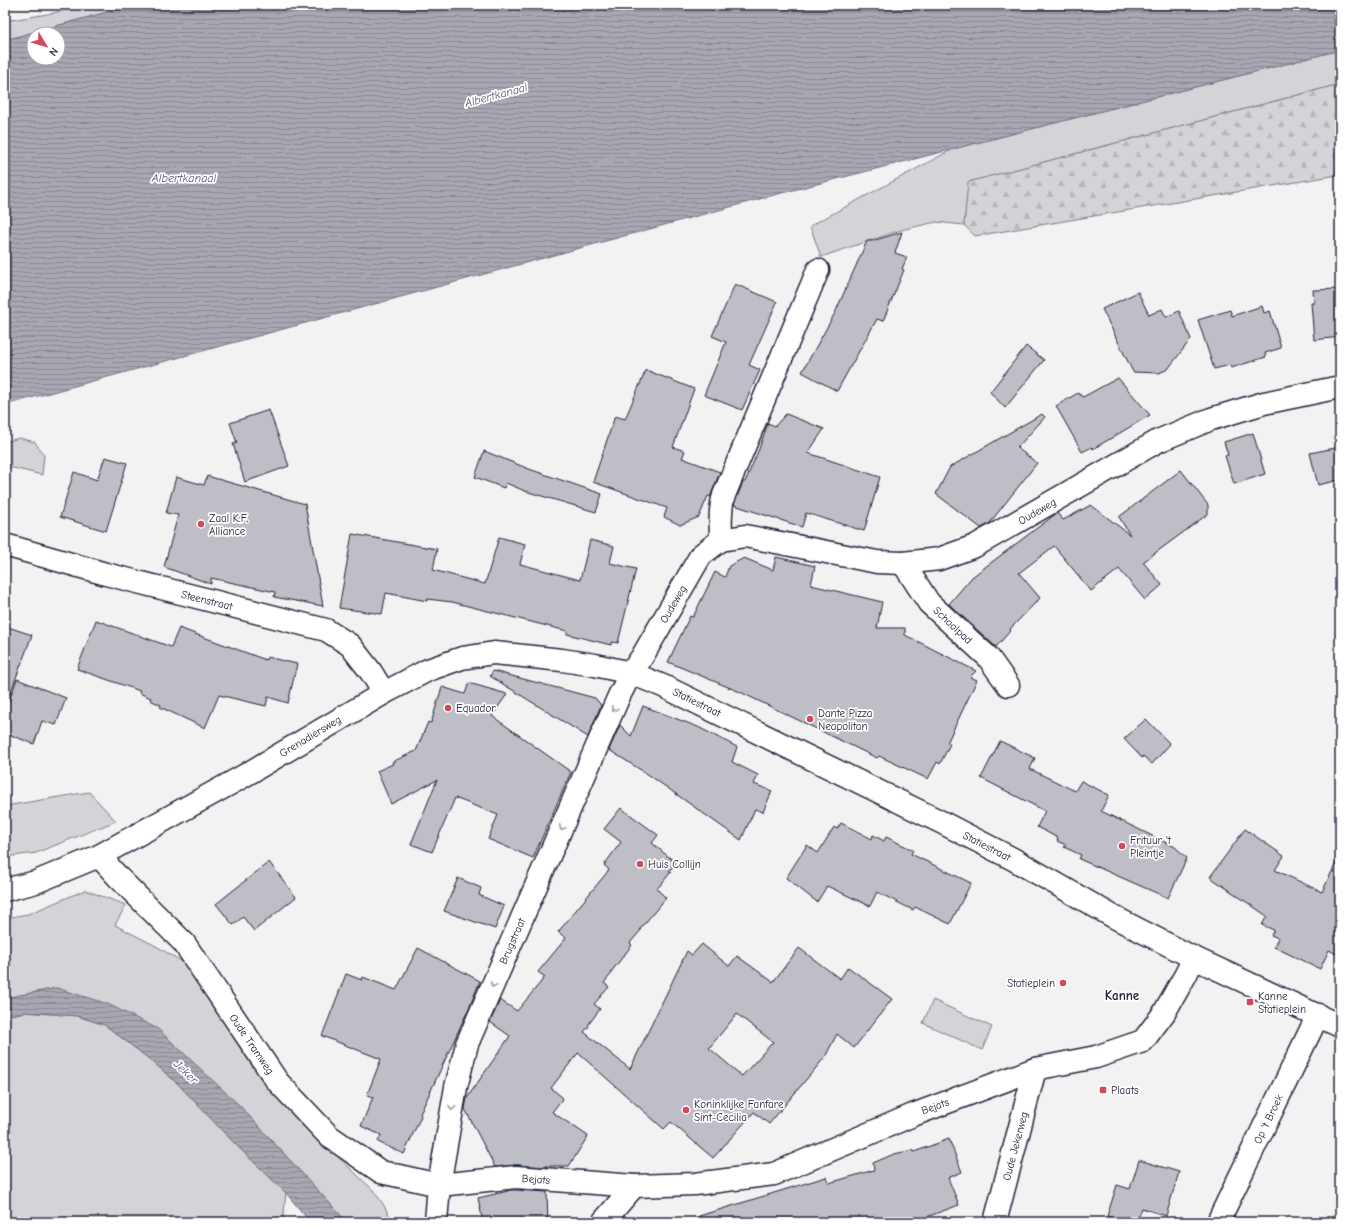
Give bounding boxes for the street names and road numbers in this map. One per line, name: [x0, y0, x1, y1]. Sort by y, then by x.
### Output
street label: Oudeweg: [1016, 495, 1059, 528]
street label: Oudeweg: [657, 583, 690, 626]
street label: Steenstraat: [180, 588, 235, 613]
street label: Schoolpad: [930, 604, 975, 647]
street label: Statiestraat: [671, 685, 724, 720]
street label: Grenadiersweg: [277, 713, 344, 760]
street label: Statiestraat: [961, 829, 1014, 864]
street label: Brugstraat: [497, 915, 529, 966]
street label: Oude Tramweg: [227, 1012, 277, 1077]
street label: Op 't Broek: [1251, 1092, 1286, 1146]
street label: Bejats: [920, 1095, 951, 1117]
street label: Oude Jekerweg: [1000, 1110, 1031, 1182]
street label: Bejats: [521, 1172, 551, 1187]

